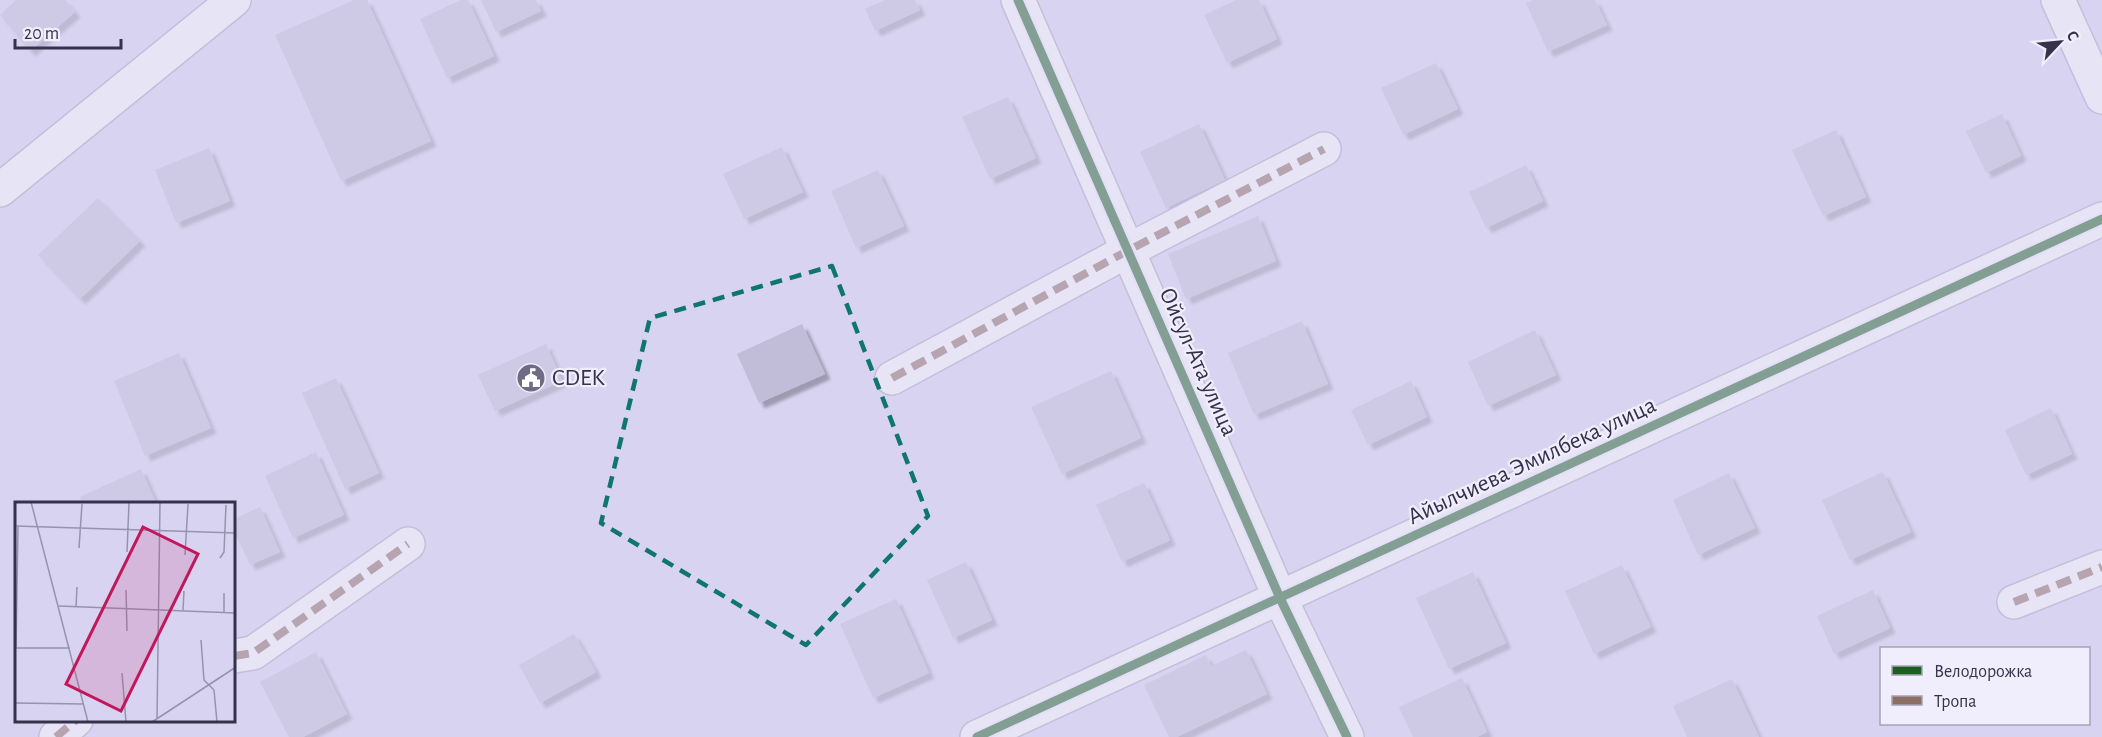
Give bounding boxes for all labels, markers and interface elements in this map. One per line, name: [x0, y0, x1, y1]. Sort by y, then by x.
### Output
scale bar: [15, 12, 122, 50]
north arrow: [2030, 12, 2090, 72]
text: 20 m: [24, 25, 59, 43]
text: С: [2063, 28, 2082, 43]
street label: Ойсул-Ата улица: [1155, 284, 1241, 440]
public building icon: CDEK: [515, 362, 547, 394]
place label: CDEK: [552, 366, 606, 390]
street label: Айылчиева Эмилбека улица: [1404, 393, 1660, 529]
inset map: [15, 502, 236, 722]
legend: [1880, 647, 2090, 725]
text: Велодорожка: [1934, 663, 2032, 681]
text: Тропа: [1934, 693, 1977, 711]

